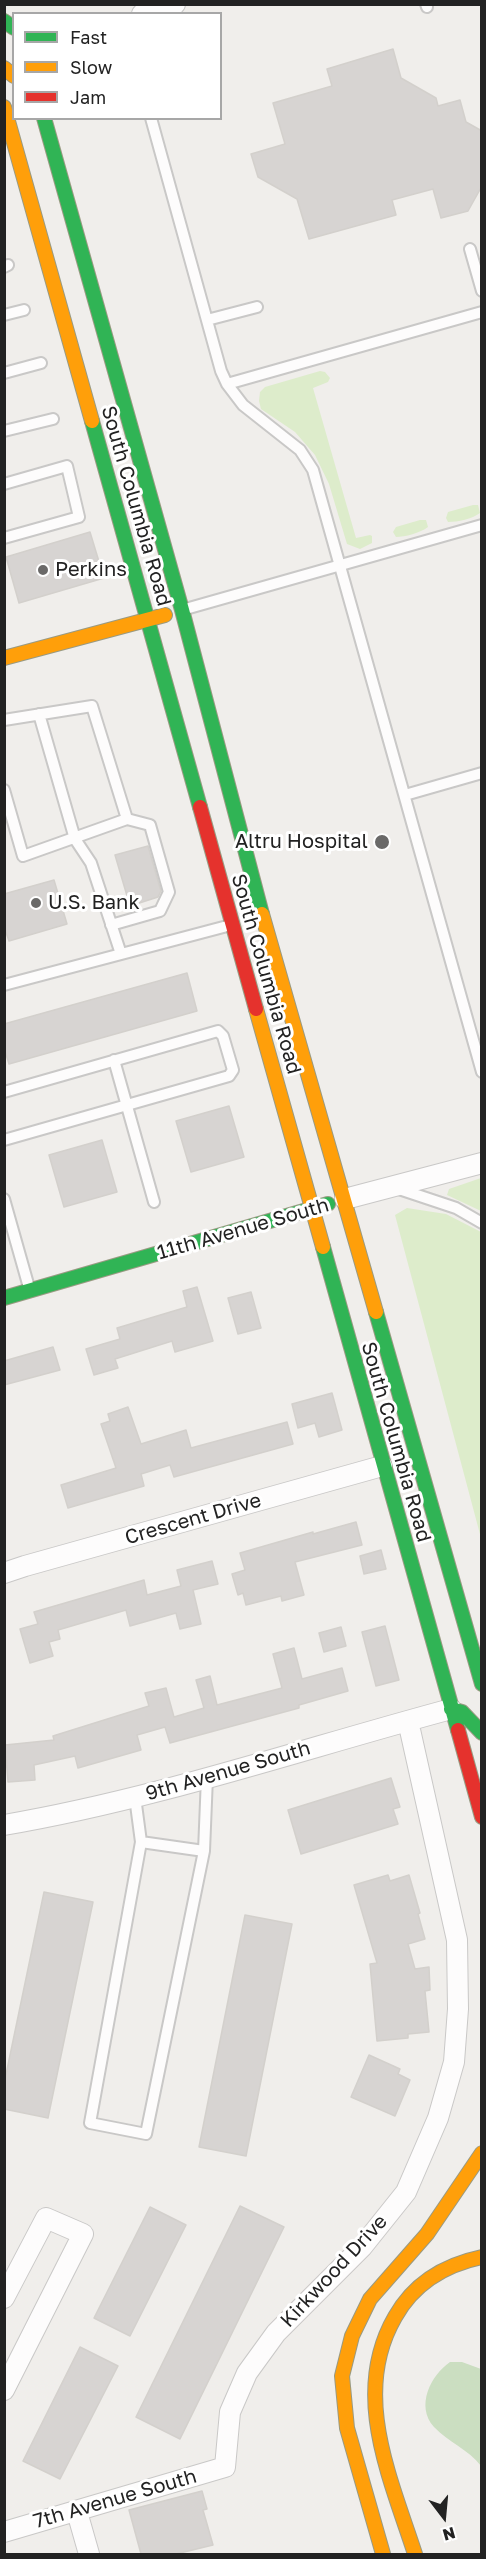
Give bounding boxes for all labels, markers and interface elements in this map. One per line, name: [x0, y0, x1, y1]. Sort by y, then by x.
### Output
legend: [12, 12, 222, 120]
text: Fast: [70, 26, 107, 48]
text: Slow: [70, 56, 112, 78]
text: Jam: [70, 86, 106, 108]
street label: South Columbia Road: [96, 403, 176, 609]
place label: Perkins: [55, 558, 127, 582]
marker: Perkins: [36, 563, 50, 577]
place label: Altru Hospital: [235, 830, 368, 854]
marker: Altru Hospital: [373, 833, 391, 851]
street label: South Columbia Road: [226, 871, 306, 1077]
place label: U.S. Bank: [48, 891, 140, 915]
marker: U.S. Bank: [29, 896, 43, 910]
street label: 11th Avenue South: [154, 1193, 332, 1265]
street label: South Columbia Road: [356, 1339, 436, 1545]
street label: Crescent Drive: [122, 1488, 264, 1550]
street label: 9th Avenue South: [143, 1736, 313, 1806]
street label: Kirkwood Drive: [276, 2210, 392, 2332]
street label: 7th Avenue South: [31, 2464, 199, 2534]
north arrow: [414, 2487, 474, 2547]
text: N: [440, 2523, 458, 2546]

